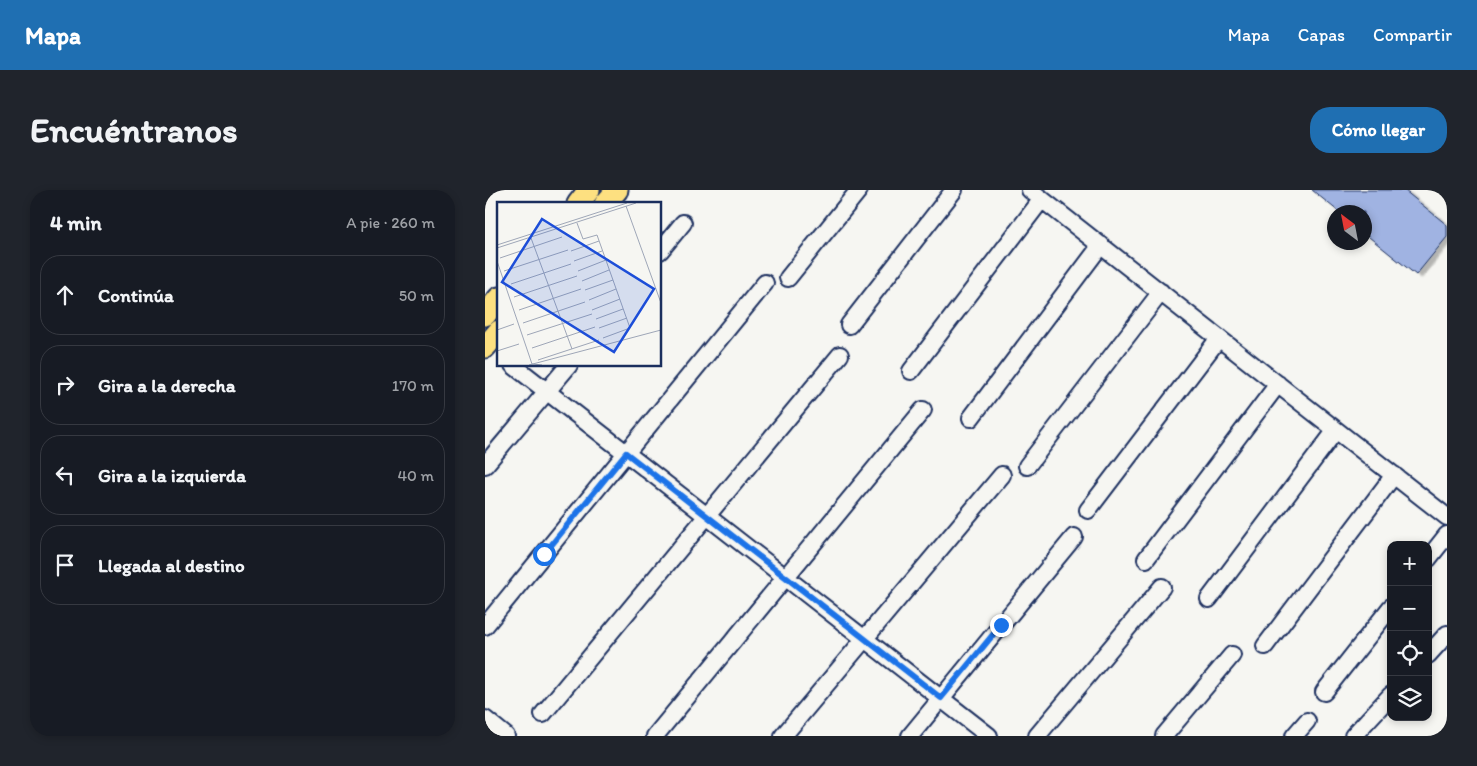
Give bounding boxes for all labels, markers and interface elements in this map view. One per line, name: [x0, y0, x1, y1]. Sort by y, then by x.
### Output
text: Mapa: [25, 21, 81, 50]
text: Mapa: [1228, 24, 1270, 46]
text: Capas: [1298, 24, 1345, 46]
text: Compartir: [1373, 24, 1452, 46]
button: Cómo llegar: [1310, 107, 1447, 153]
text: Encuéntranos: [30, 109, 238, 151]
inset map: [497, 202, 661, 366]
north arrow: [1327, 205, 1372, 250]
text: 4 min: [50, 210, 102, 235]
text: A pie · 260 m: [346, 213, 435, 232]
icon: ahead: [51, 281, 79, 309]
text: Continúa: [98, 284, 174, 307]
text: 50 m: [399, 286, 434, 305]
icon: right: [51, 371, 79, 399]
text: Gira a la derecha: [98, 374, 236, 397]
text: 170 m: [392, 376, 434, 395]
icon: left: [51, 461, 79, 489]
text: Gira a la izquierda: [98, 464, 246, 487]
text: 40 m: [397, 466, 434, 485]
map controls: [1387, 541, 1432, 721]
button: +: [1387, 541, 1432, 586]
route start: [533, 543, 556, 566]
icon: arrive: [51, 551, 79, 579]
text: Llegada al destino: [98, 554, 245, 577]
button: −: [1387, 586, 1432, 631]
route end: [990, 614, 1013, 637]
button: locate: [1387, 631, 1432, 676]
button: layers: [1387, 676, 1432, 721]

